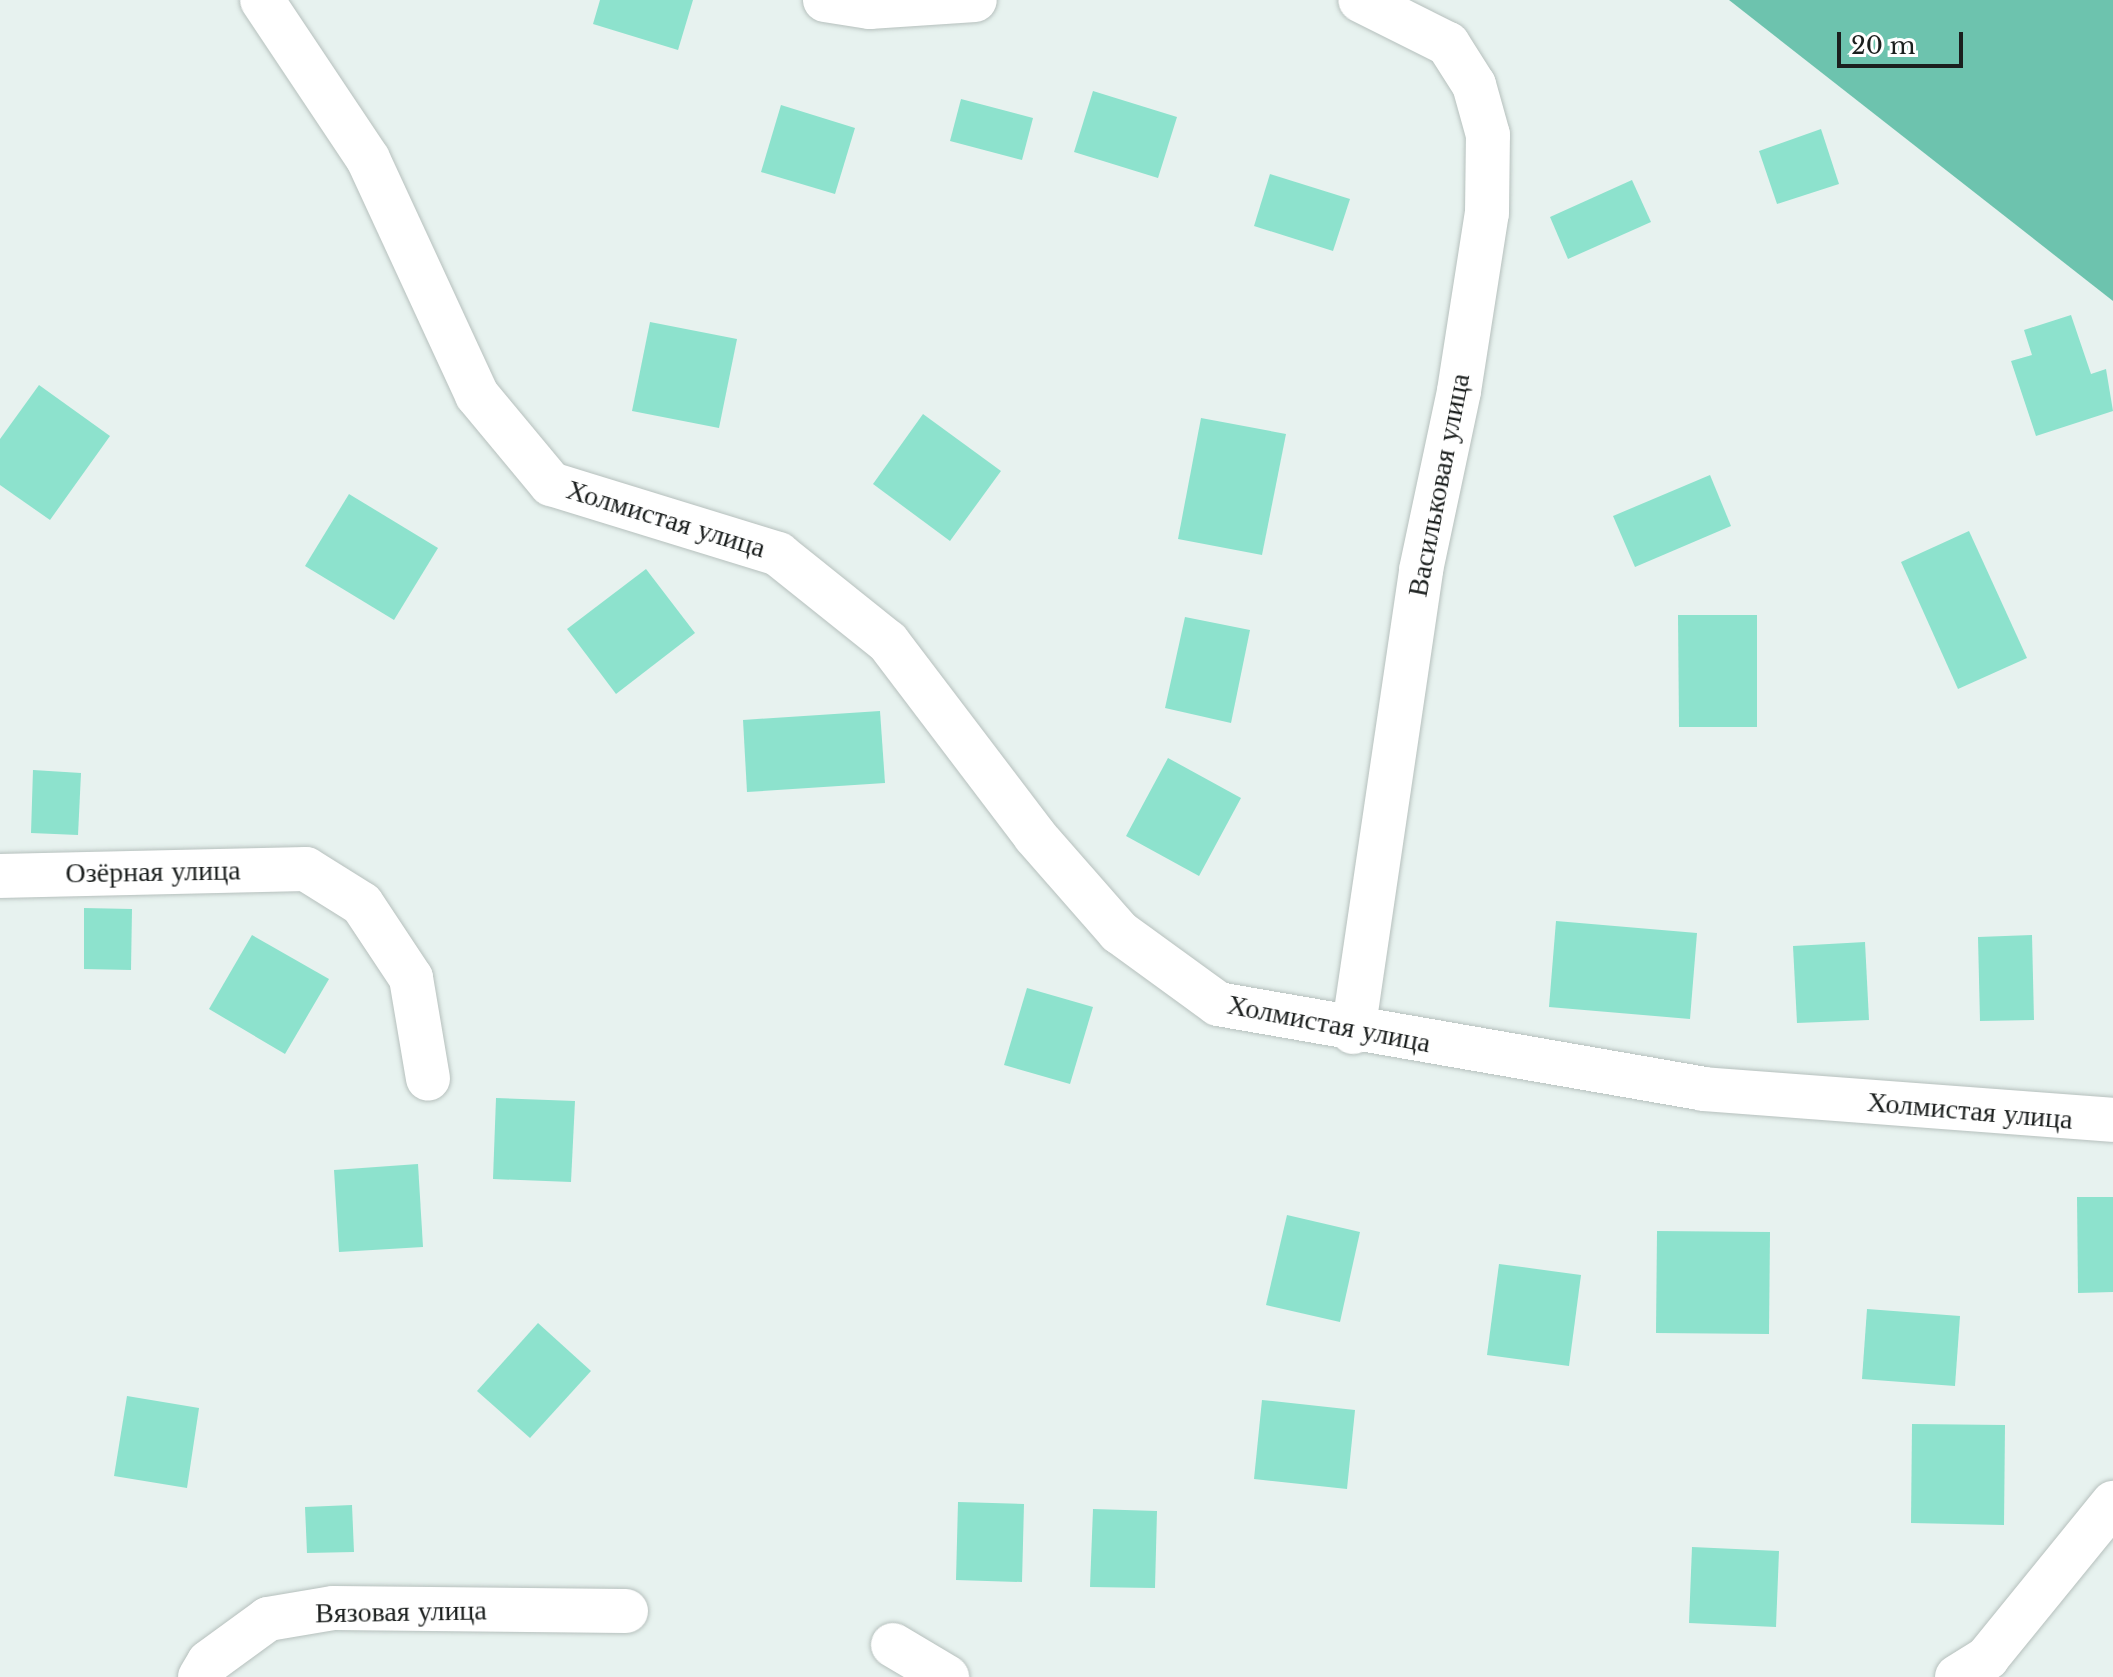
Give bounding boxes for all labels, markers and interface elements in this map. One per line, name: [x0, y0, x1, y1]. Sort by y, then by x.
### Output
scale bar: [1841, 16, 1967, 66]
text: 20 m: [1851, 31, 1916, 60]
street label: Васильковая улица: [1401, 370, 1477, 600]
street label: Холмистая улица: [562, 473, 770, 565]
street label: Озёрная улица: [65, 854, 241, 890]
street label: Холмистая улица: [1225, 988, 1433, 1060]
street label: Холмистая улица: [1866, 1085, 2074, 1137]
street label: Вязовая улица: [315, 1594, 487, 1630]

